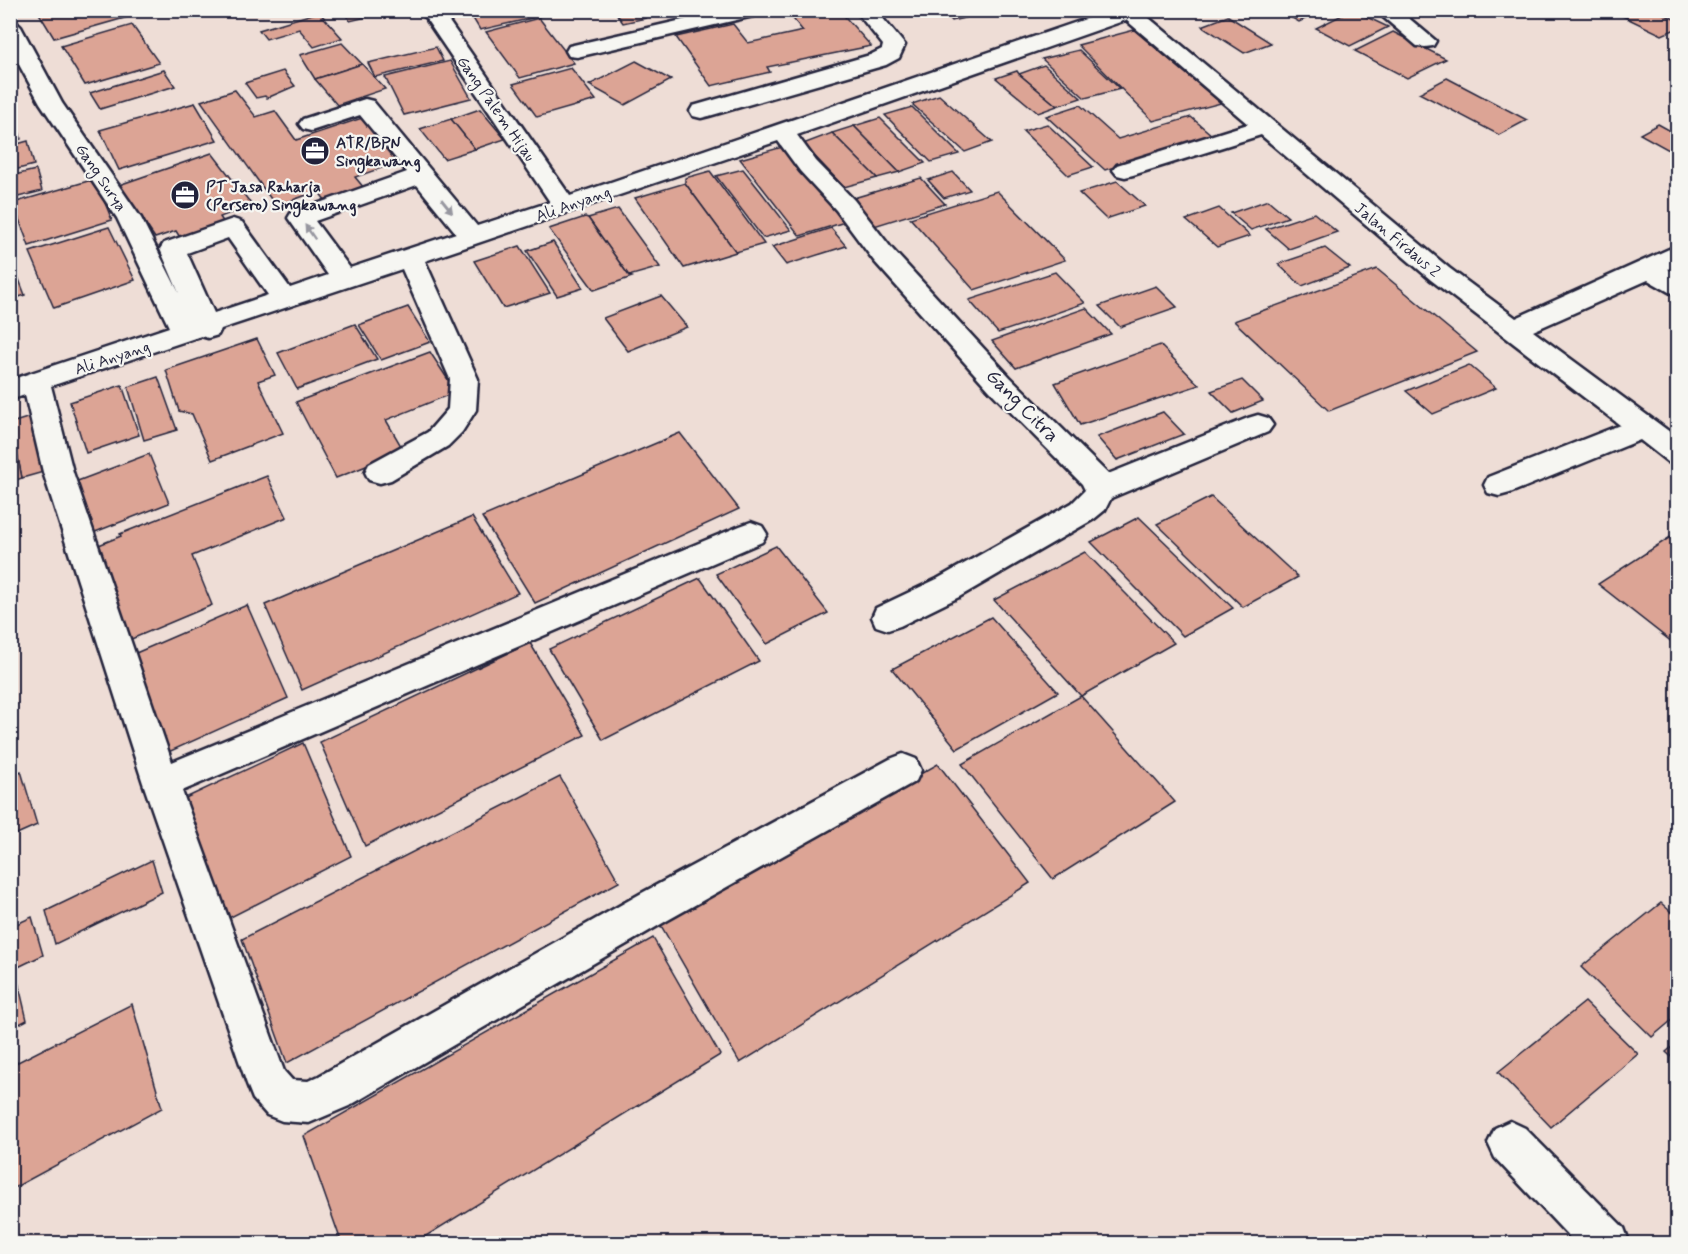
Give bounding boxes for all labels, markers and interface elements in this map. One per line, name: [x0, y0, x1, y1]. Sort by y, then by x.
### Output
street label: Gang Palem Hijau: [451, 52, 540, 166]
place label: ATR/BPN Singkawang: [336, 133, 421, 174]
office icon: ATR/BPN Singkawang: [299, 135, 331, 167]
street label: Gang Surya: [70, 140, 131, 217]
place label: PT Jasa Raharja (Persero) Singkawang: [206, 177, 356, 218]
office icon: PT Jasa Raharja (Persero) Singkawang: [169, 179, 201, 211]
street label: Ali Anyang: [533, 182, 614, 227]
one-way arrow: [441, 198, 454, 214]
street label: Jalan Firdaus 2: [1350, 198, 1445, 282]
one-way arrow: [304, 224, 316, 240]
street label: Ali Anyang: [72, 336, 153, 380]
street label: Gang Citra: [979, 363, 1065, 449]

